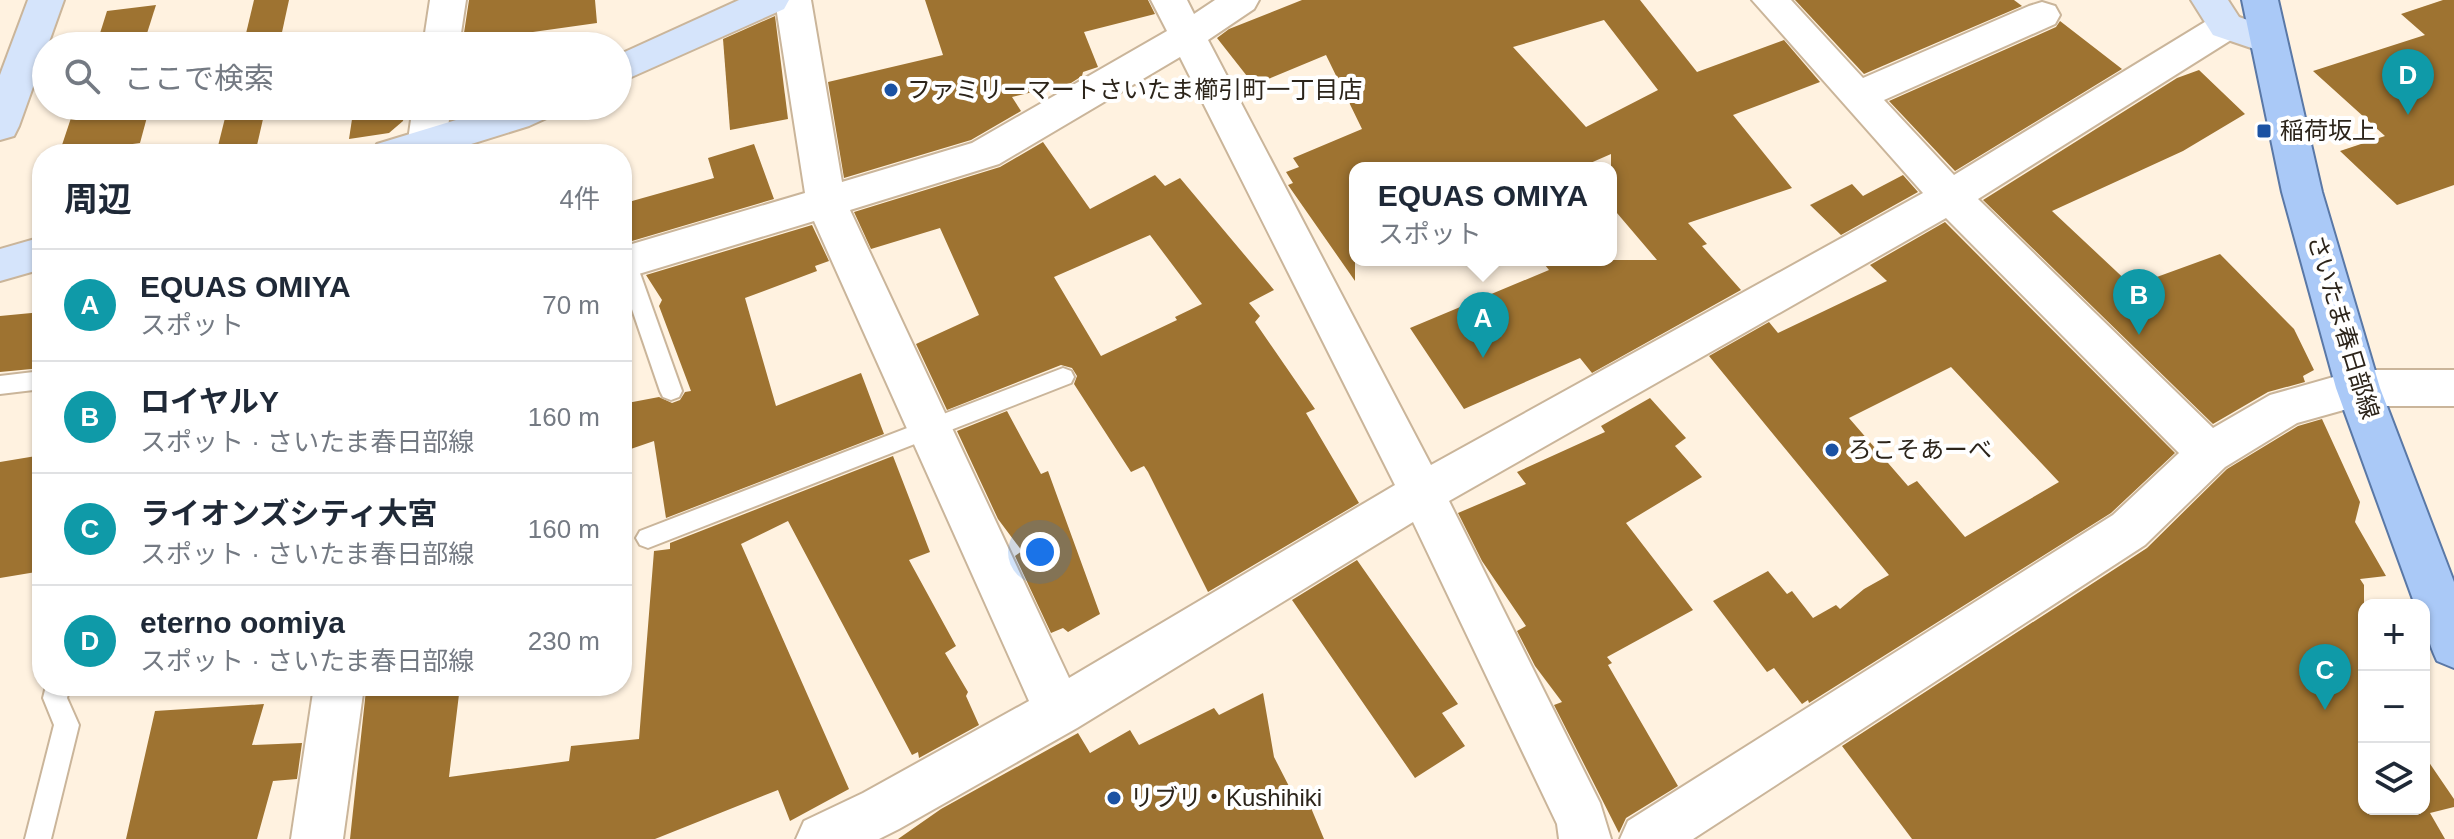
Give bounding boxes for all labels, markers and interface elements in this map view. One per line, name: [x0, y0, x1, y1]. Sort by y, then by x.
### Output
search box: [32, 32, 632, 120]
pin: D: [2382, 49, 2434, 115]
icon: search: [60, 54, 104, 98]
text: ここで検索: [124, 62, 274, 95]
place label: ファミリーマートさいたま櫛引町一丁目店: [907, 76, 1362, 103]
marker: ファミリーマートさいたま櫛引町一丁目店: [882, 81, 900, 99]
place label: 稲荷坂上: [2280, 117, 2376, 144]
marker: 稲荷坂上: [2255, 122, 2273, 140]
popup: [1349, 162, 1617, 266]
text: EQUAS OMIYA: [1378, 179, 1588, 212]
text: 周辺: [64, 180, 132, 218]
text: 4件: [560, 184, 600, 214]
text: スポット: [1378, 219, 1482, 249]
street label: さいたま春日部線: [2303, 231, 2384, 422]
pin: B: [2113, 269, 2165, 335]
text: EQUAS OMIYA: [140, 270, 351, 303]
text: A: [81, 290, 99, 320]
text: 70 m: [542, 290, 600, 320]
pin: A: [1457, 292, 1509, 358]
text: スポット: [140, 310, 244, 340]
text: ロイヤルY: [140, 385, 279, 418]
text: B: [81, 402, 99, 432]
text: 160 m: [528, 402, 600, 432]
text: スポット · さいたま春日部線: [140, 427, 474, 457]
place label: ろこそあーべ: [1848, 436, 1992, 463]
marker: ろこそあーべ: [1823, 441, 1841, 459]
text: ライオンズシティ大宮: [140, 497, 438, 530]
text: C: [81, 514, 99, 544]
text: 160 m: [528, 514, 600, 544]
your location: [1020, 532, 1060, 572]
text: スポット · さいたま春日部線: [140, 539, 474, 569]
map controls: [2358, 599, 2430, 815]
button: +: [2358, 599, 2430, 671]
text: eterno oomiya: [140, 606, 345, 639]
text: D: [81, 626, 99, 656]
text: 230 m: [528, 626, 600, 656]
pin: C: [2299, 644, 2351, 710]
text: スポット · さいたま春日部線: [140, 646, 474, 676]
button: −: [2358, 671, 2430, 743]
button: layers: [2358, 743, 2430, 815]
place label: リブリ・Kushihiki: [1130, 784, 1322, 811]
marker: リブリ・Kushihiki: [1105, 789, 1123, 807]

